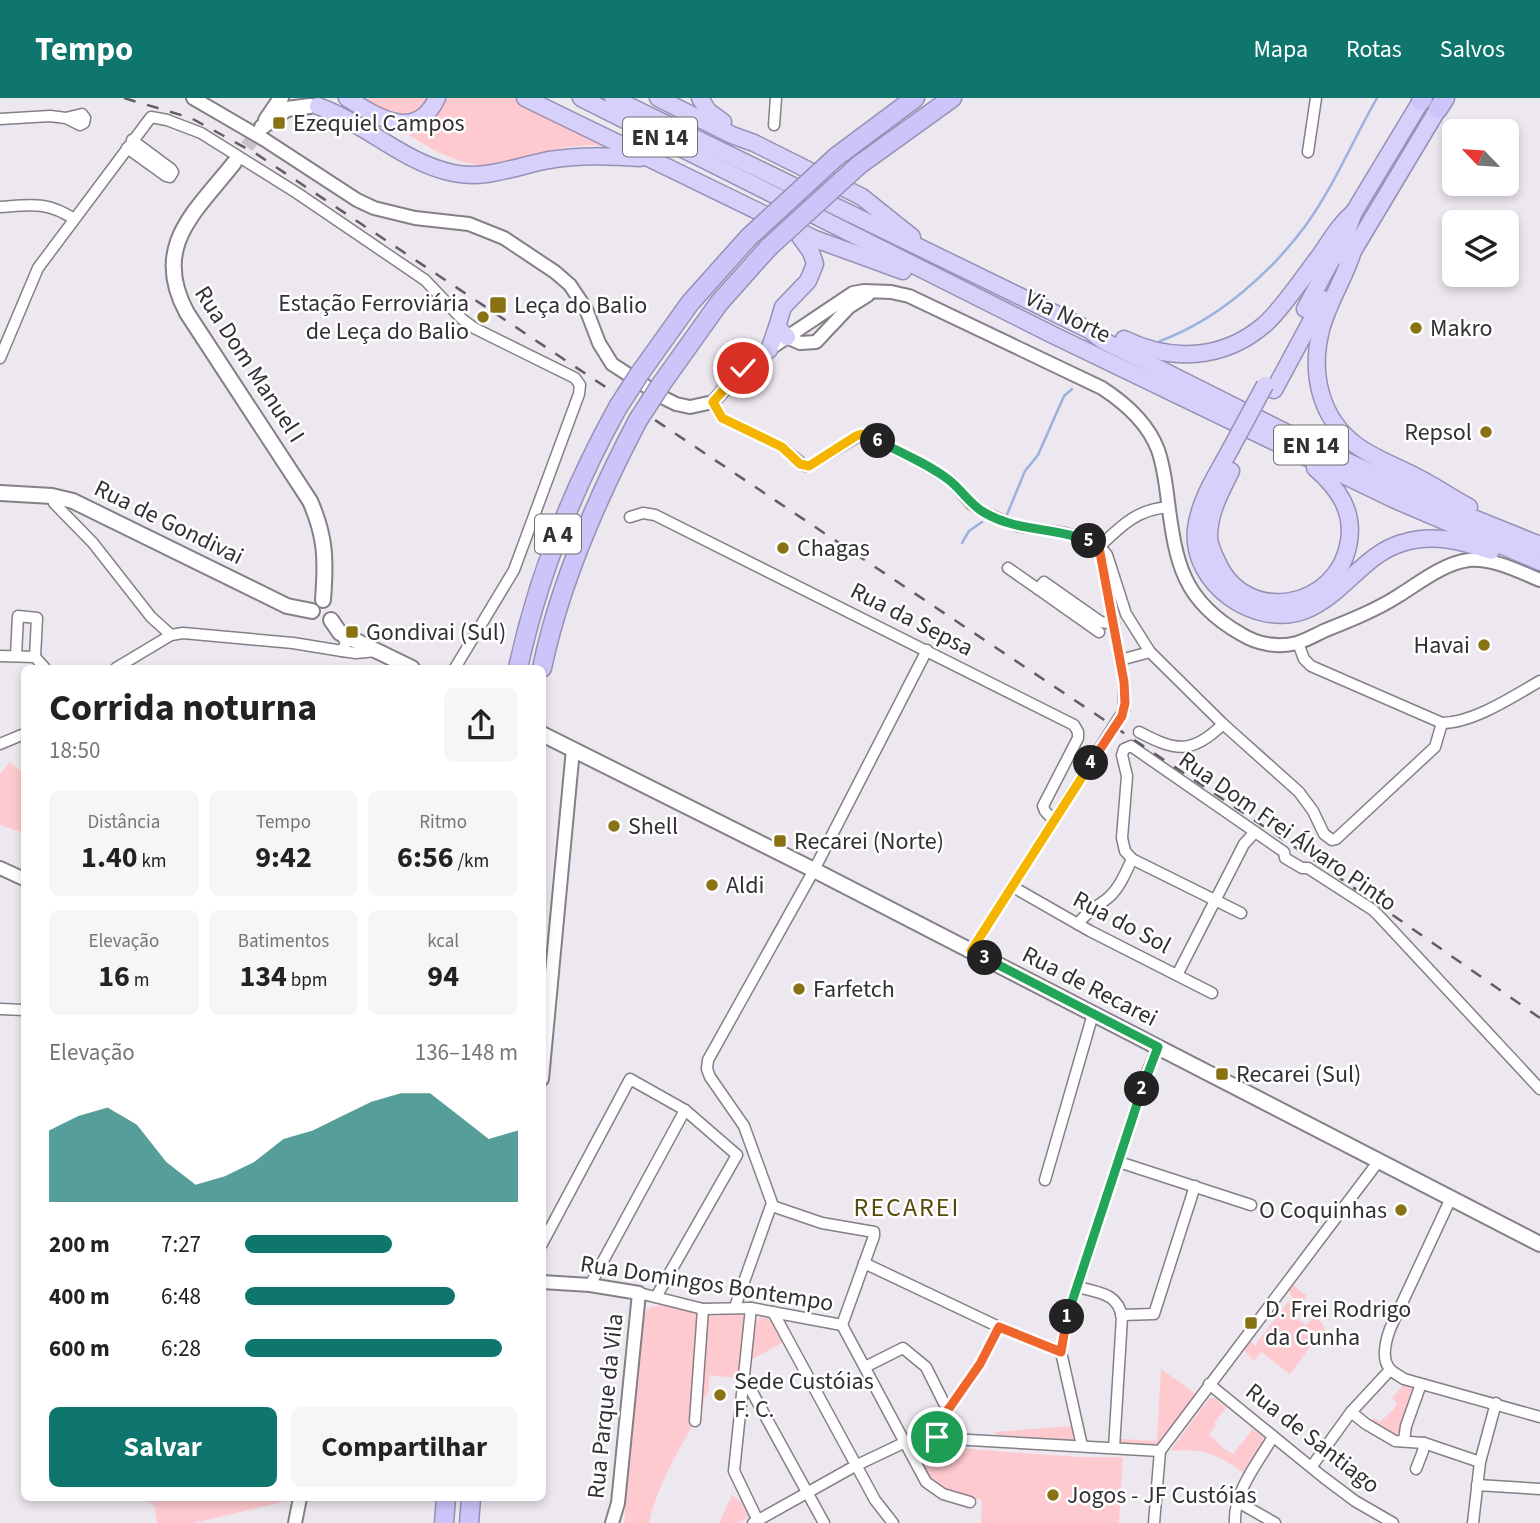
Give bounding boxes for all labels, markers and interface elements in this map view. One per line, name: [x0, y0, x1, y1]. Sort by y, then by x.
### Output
text: Tempo: [35, 26, 133, 73]
text: Mapa: [1253, 32, 1308, 67]
text: Rotas: [1346, 32, 1402, 67]
text: Salvos: [1440, 32, 1505, 67]
place label: Ezequiel Campos: [293, 106, 465, 141]
marker: Ezequiel Campos: [271, 115, 287, 131]
road number: EN 14: [623, 118, 697, 156]
north arrow: [1442, 119, 1519, 196]
map controls: [1442, 119, 1519, 287]
button: layers: [1442, 210, 1519, 287]
street label: Rua Dom Manuel I: [186, 279, 314, 450]
street label: Via Norte: [1019, 281, 1117, 352]
place label: Estação Ferroviária de Leça do Balio: [278, 286, 469, 349]
place label: Leça do Balio: [514, 288, 647, 323]
marker: Leça do Balio: [488, 295, 508, 315]
marker: Estação Ferroviária de Leça do Balio: [475, 309, 491, 325]
place label: Makro: [1430, 311, 1493, 346]
marker: Makro: [1408, 320, 1424, 336]
pin: [713, 338, 773, 398]
icon: check: [724, 349, 762, 387]
place label: Repsol: [1404, 415, 1472, 450]
pin: 6: [860, 424, 896, 458]
marker: Repsol: [1478, 424, 1494, 440]
road number: EN 14: [1274, 426, 1348, 464]
text: 6: [872, 427, 883, 454]
street label: Rua de Gondivai: [88, 471, 249, 574]
road number: A 4: [535, 514, 581, 554]
pin: 5: [1072, 524, 1106, 558]
text: 5: [1083, 527, 1094, 554]
place label: Chagas: [797, 531, 870, 566]
marker: Chagas: [775, 540, 791, 556]
street label: Rua da Sepsa: [844, 573, 979, 665]
place label: Gondivai (Sul): [366, 615, 506, 650]
marker: Gondivai (Sul): [344, 624, 360, 640]
place label: Havai: [1414, 628, 1470, 663]
marker: Havai: [1476, 637, 1492, 653]
text: Corrida noturna: [49, 681, 317, 735]
button: share: [444, 688, 518, 762]
text: 18:50: [49, 734, 100, 767]
street label: Rua Dom Frei Álvaro Pinto: [1171, 743, 1404, 920]
pin: 4: [1074, 746, 1108, 780]
text: 4: [1085, 749, 1096, 776]
text: Distância: [87, 809, 160, 836]
text: Tempo: [256, 809, 311, 836]
text: Ritmo: [419, 809, 467, 836]
place label: Shell: [628, 809, 678, 844]
marker: Shell: [606, 818, 622, 834]
place label: Recarei (Norte): [794, 824, 944, 859]
marker: Recarei (Norte): [772, 833, 788, 849]
text: 1.40: [81, 836, 138, 879]
text: 9:42: [255, 836, 312, 879]
text: 6:56: [397, 836, 454, 879]
text: km: [138, 848, 167, 875]
text: /km: [454, 848, 489, 875]
place label: Aldi: [726, 868, 764, 903]
marker: Aldi: [704, 877, 720, 893]
street label: Rua do Sol: [1066, 882, 1177, 963]
text: Elevação: [88, 928, 159, 955]
text: Batimentos: [238, 928, 329, 955]
text: kcal: [427, 928, 459, 955]
street label: Rua de Recarei: [1016, 937, 1163, 1036]
pin: 3: [968, 940, 1002, 976]
text: 3: [979, 944, 990, 971]
text: 16: [98, 955, 130, 998]
text: 134: [239, 955, 287, 998]
text: 94: [427, 955, 459, 998]
text: m: [130, 967, 149, 994]
text: bpm: [287, 967, 328, 994]
place label: Farfetch: [813, 972, 895, 1007]
marker: Farfetch: [791, 981, 807, 997]
text: Elevação: [49, 1036, 135, 1069]
text: 136–148 m: [415, 1036, 518, 1069]
place label: Recarei (Sul): [1236, 1057, 1361, 1092]
marker: Recarei (Sul): [1214, 1066, 1230, 1082]
pin: 2: [1124, 1072, 1160, 1107]
text: 2: [1136, 1075, 1147, 1102]
district label: RECAREI: [854, 1189, 960, 1226]
place label: O Coquinhas: [1259, 1193, 1387, 1228]
marker: O Coquinhas: [1393, 1202, 1409, 1218]
text: 200 m: [49, 1228, 110, 1261]
text: 7:27: [161, 1228, 201, 1261]
street label: Rua Domingos Bontempo: [578, 1246, 836, 1321]
text: 400 m: [49, 1280, 110, 1313]
text: 6:48: [161, 1280, 201, 1313]
place label: D. Frei Rodrigo da Cunha: [1265, 1292, 1411, 1355]
pin: 1: [1050, 1300, 1084, 1334]
text: 1: [1061, 1303, 1072, 1330]
street label: Rua Parque da Vila: [578, 1312, 633, 1500]
marker: D. Frei Rodrigo da Cunha: [1243, 1315, 1259, 1331]
text: 600 m: [49, 1332, 110, 1365]
text: 6:28: [161, 1332, 201, 1365]
place label: Sede Custóias F. C.: [734, 1364, 874, 1427]
street label: Rua de Santiago: [1238, 1375, 1388, 1502]
marker: Sede Custóias F. C.: [712, 1387, 728, 1403]
button: Salvar: [49, 1407, 277, 1487]
button: Compartilhar: [291, 1407, 518, 1487]
pin: [907, 1407, 967, 1467]
icon: arrive: [918, 1418, 956, 1456]
place label: Jogos - JF Custóias: [1067, 1478, 1256, 1513]
marker: Jogos - JF Custóias: [1045, 1487, 1061, 1503]

